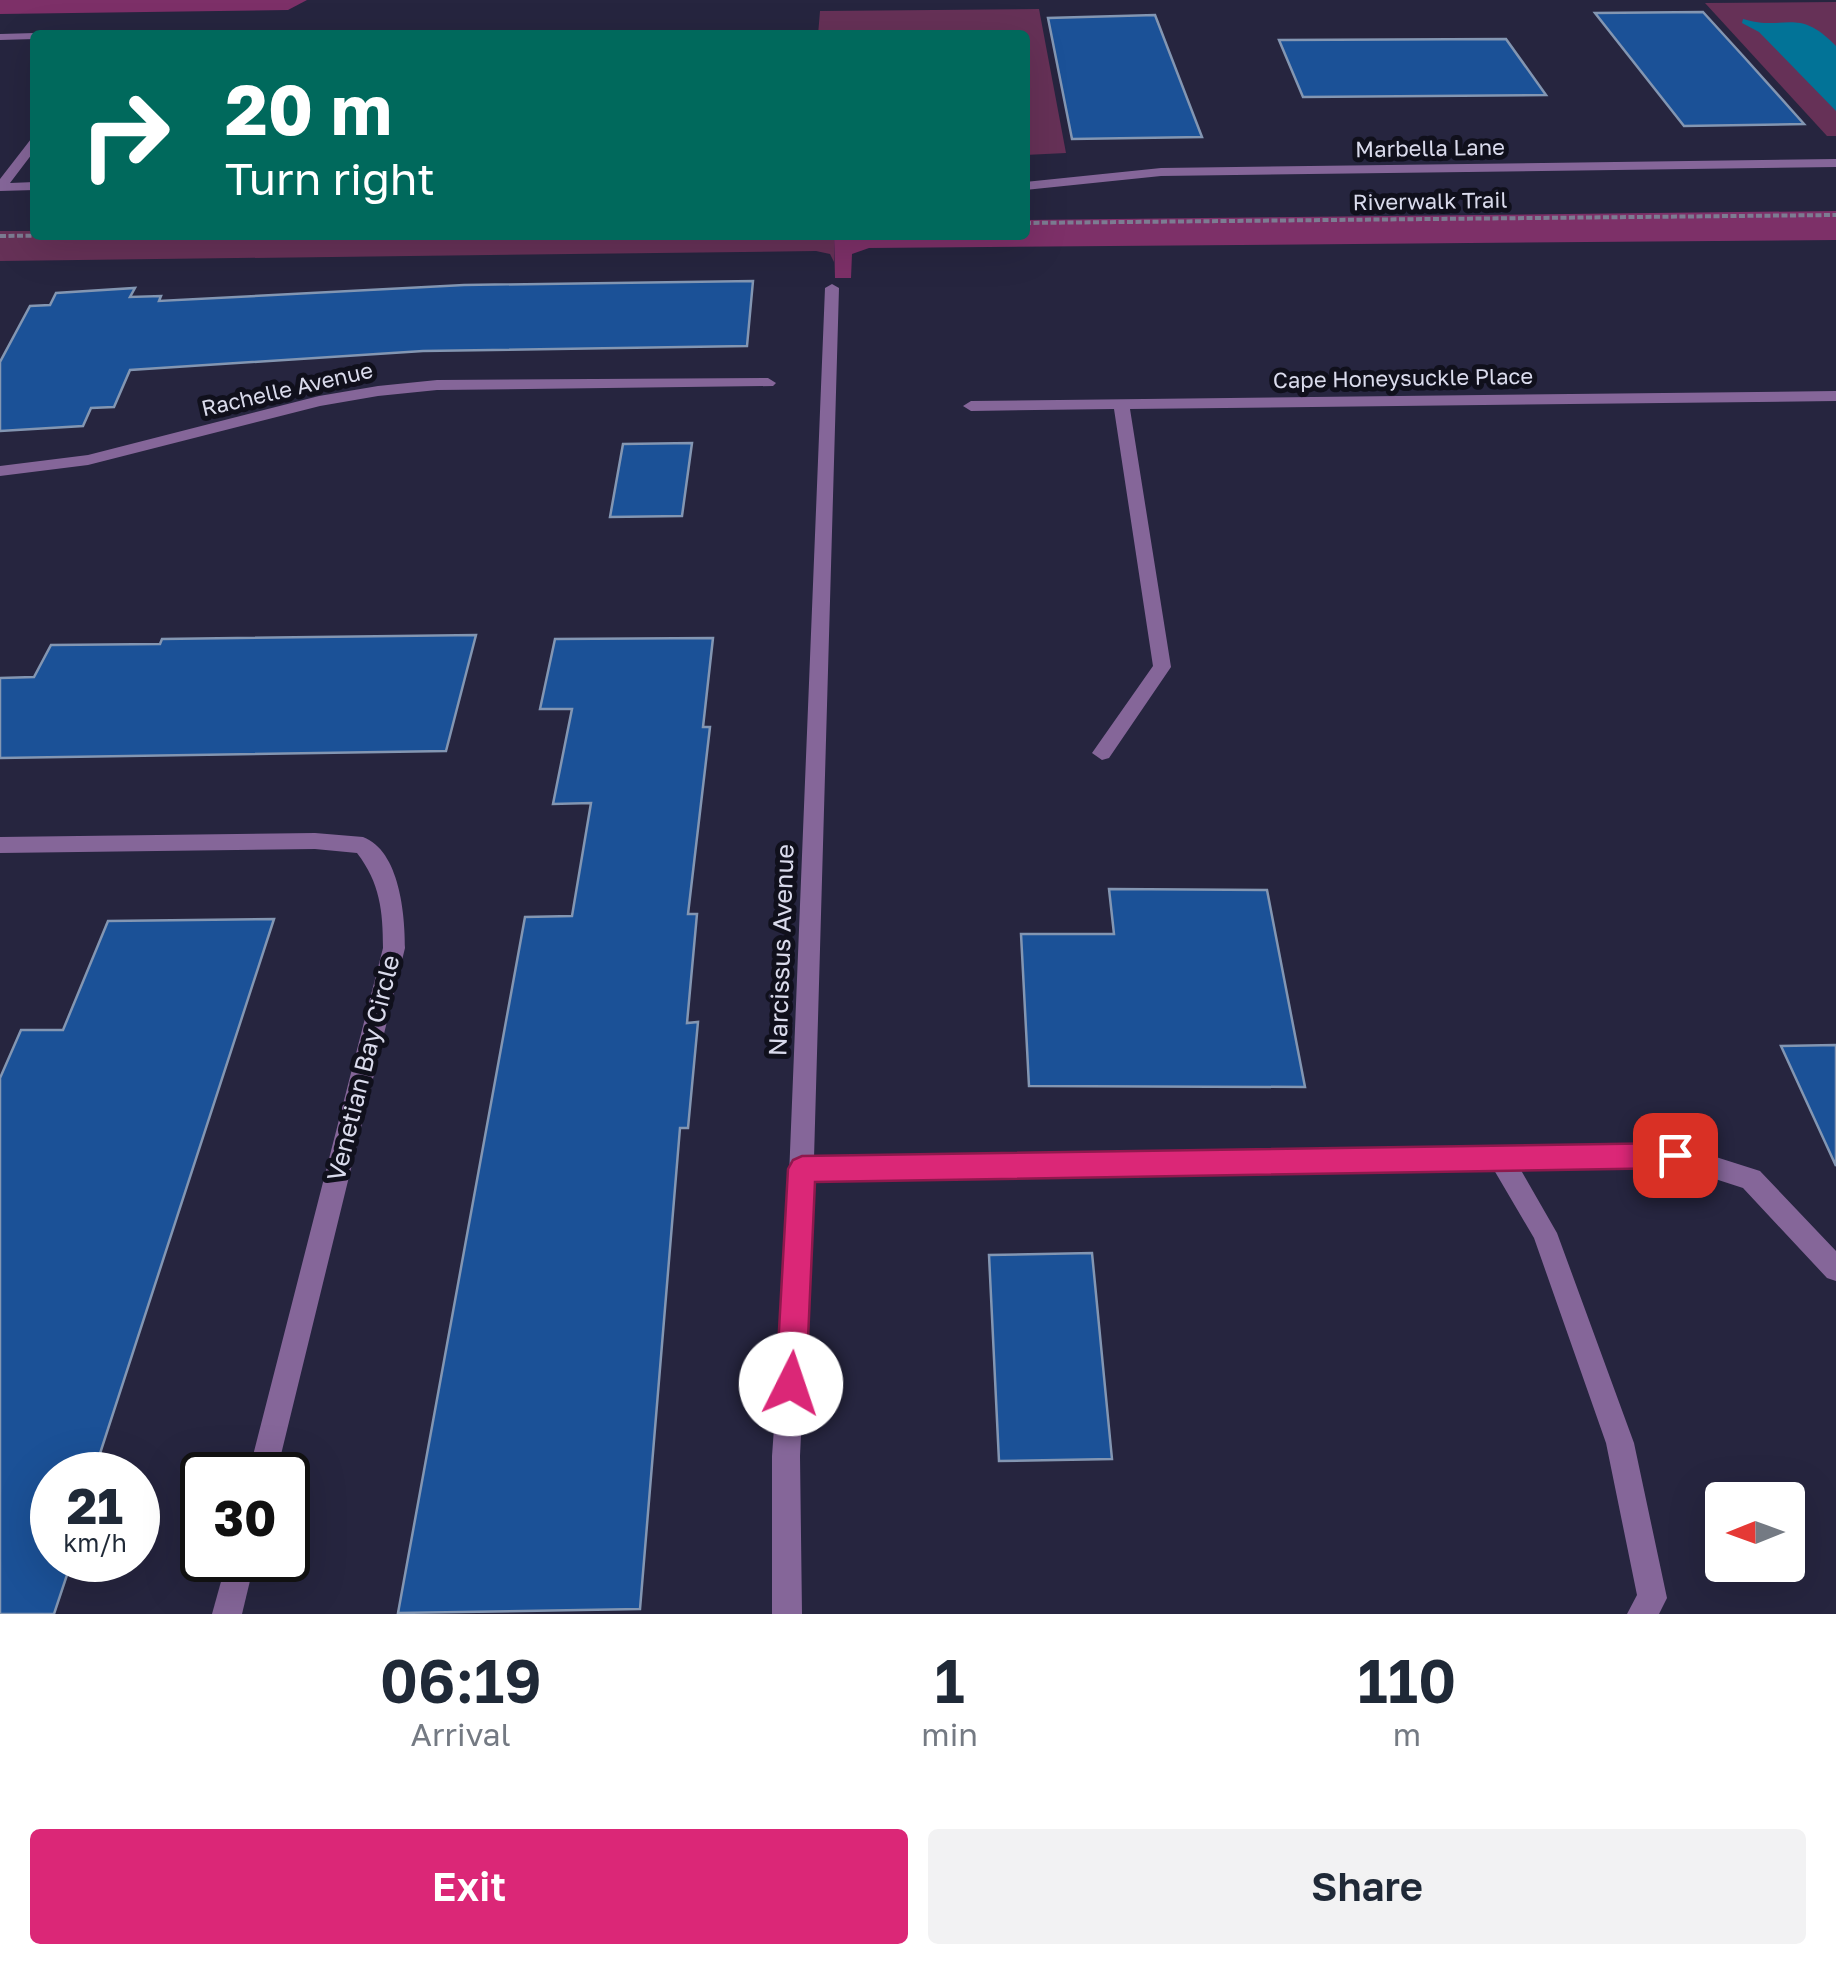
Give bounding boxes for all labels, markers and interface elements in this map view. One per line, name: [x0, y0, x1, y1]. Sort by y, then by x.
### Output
text: 20 m: [225, 66, 392, 150]
icon: right: [60, 70, 190, 200]
street label: Marbella Lane: [1355, 133, 1505, 162]
text: Turn right: [225, 151, 435, 205]
street label: Riverwalk Trail: [1352, 186, 1508, 215]
street label: Rachelle Avenue: [198, 356, 375, 421]
street label: Cape Honeysuckle Place: [1273, 362, 1533, 393]
street label: Narcissus Avenue: [761, 843, 800, 1057]
street label: Venetian Bay Circle: [319, 952, 406, 1184]
pin: [1633, 1113, 1718, 1198]
icon: arrive: [1648, 1128, 1703, 1183]
position arrow: [739, 1332, 843, 1436]
speed limit sign: 30: [180, 1452, 310, 1582]
text: 21: [67, 1475, 123, 1535]
north arrow: [1705, 1482, 1805, 1582]
map controls: [1705, 1482, 1805, 1582]
text: km/h: [63, 1527, 127, 1558]
text: 06:19: [380, 1644, 542, 1716]
text: 1: [934, 1644, 965, 1716]
text: 110: [1358, 1644, 1456, 1716]
text: Arrival: [411, 1715, 511, 1753]
text: min: [921, 1715, 978, 1753]
text: m: [1393, 1715, 1421, 1753]
button: Exit: [30, 1829, 908, 1944]
button: Share: [928, 1829, 1806, 1944]

